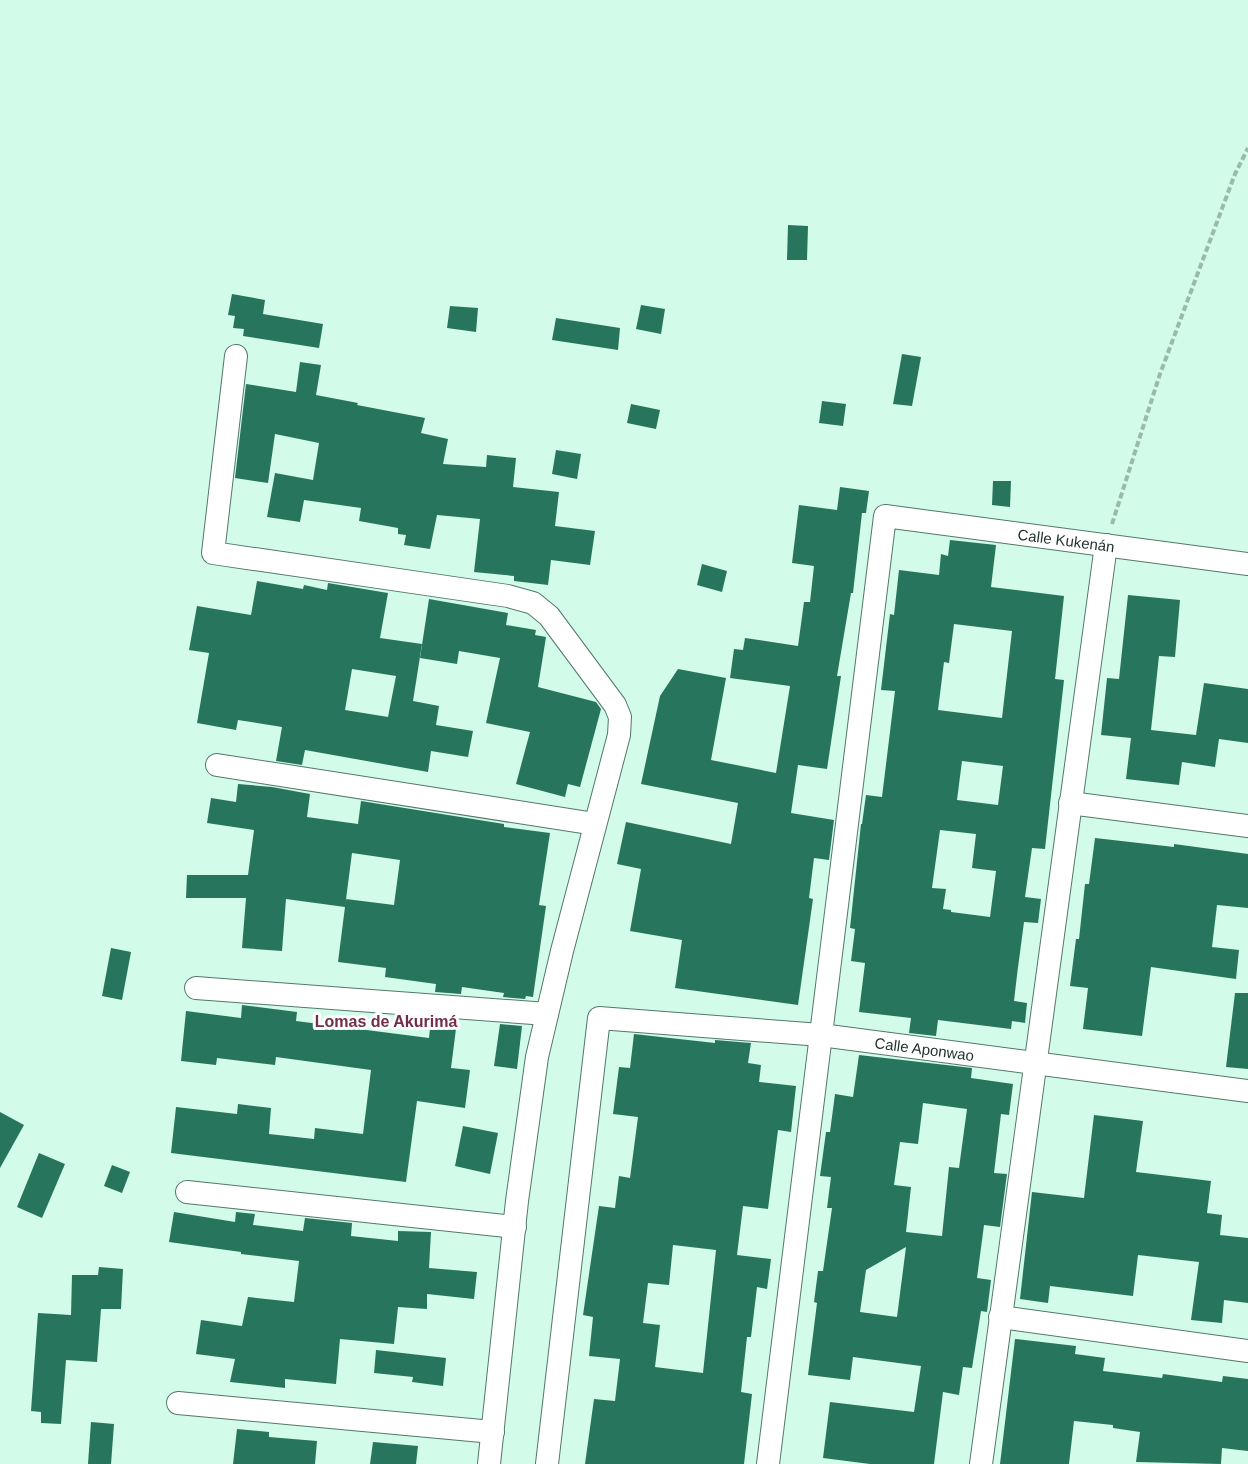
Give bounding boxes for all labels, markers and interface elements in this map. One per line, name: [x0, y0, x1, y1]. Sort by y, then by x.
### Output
street label: Calle Kukenán: [1017, 525, 1116, 555]
district label: Lomas de Akurimá: [315, 1013, 457, 1030]
street label: Calle Aponwao: [874, 1034, 975, 1064]

